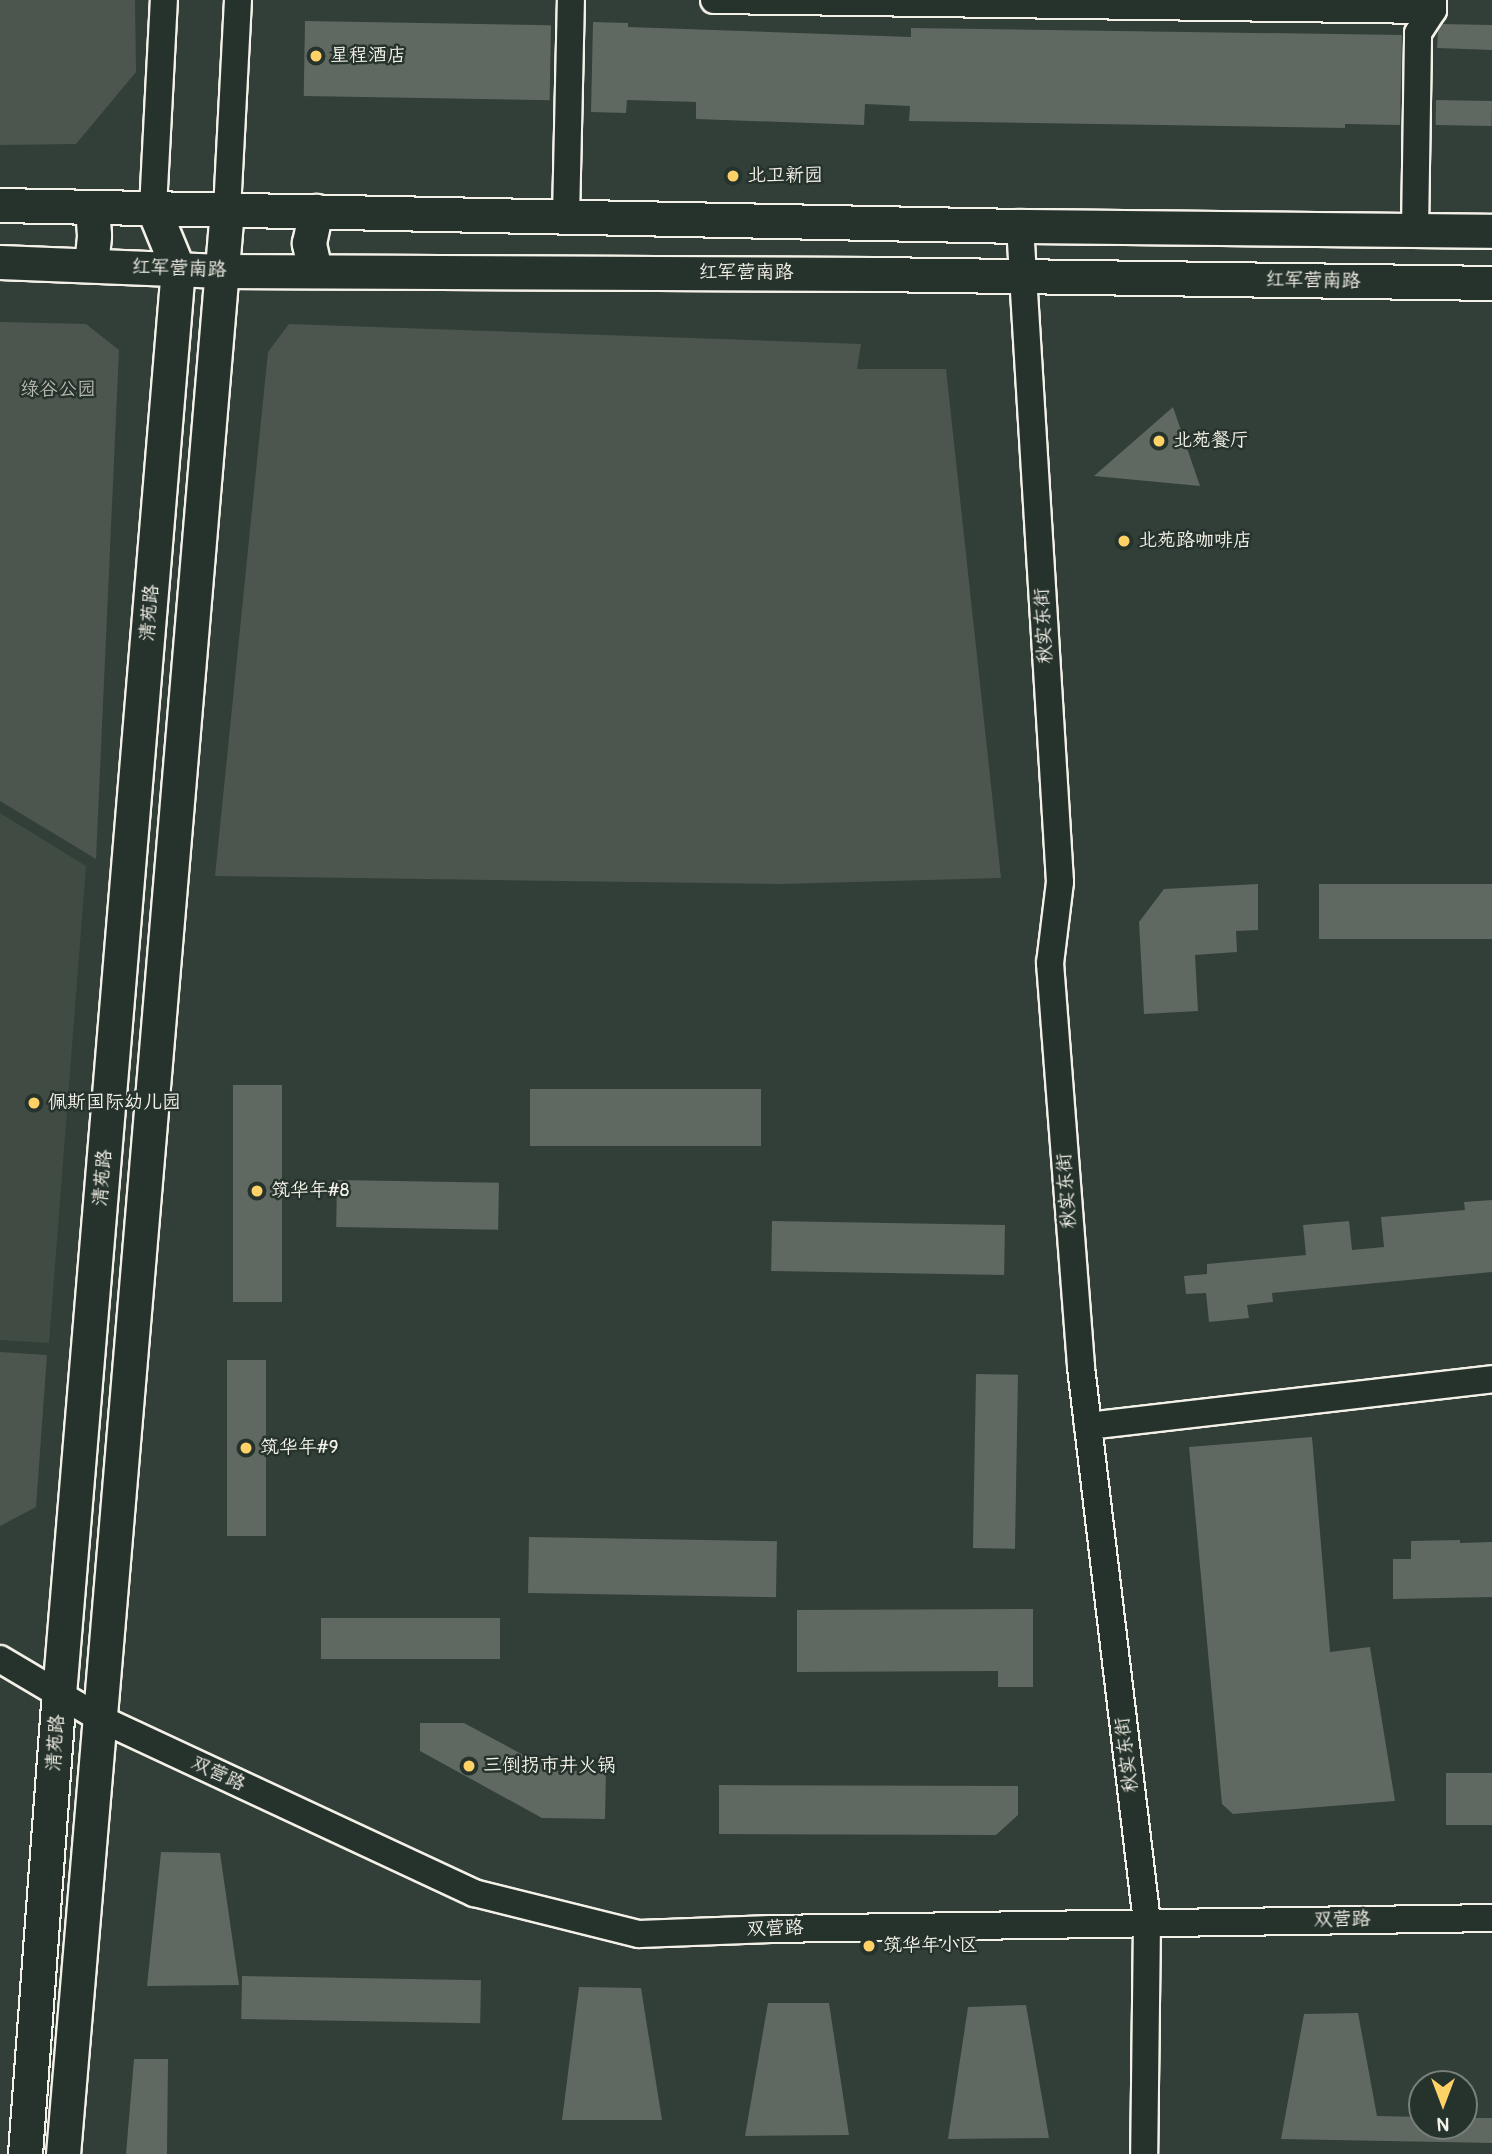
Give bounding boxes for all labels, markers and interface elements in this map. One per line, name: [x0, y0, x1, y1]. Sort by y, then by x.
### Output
place label: 星程酒店: [330, 45, 406, 67]
marker: 星程酒店: [308, 48, 324, 64]
place label: 北卫新园: [747, 165, 823, 187]
marker: 北卫新园: [725, 168, 741, 184]
street label: 红军营南路: [131, 256, 227, 282]
street label: 红军营南路: [699, 262, 793, 284]
street label: 红军营南路: [1265, 269, 1361, 293]
park label: 绿谷公园: [20, 379, 96, 401]
place label: 北苑餐厅: [1173, 430, 1249, 452]
marker: 北苑餐厅: [1151, 433, 1167, 449]
place label: 北苑路咖啡店: [1138, 530, 1252, 552]
marker: 北苑路咖啡店: [1116, 533, 1132, 549]
street label: 清苑路: [136, 584, 164, 642]
street label: 秋实东街: [1031, 587, 1057, 665]
place label: 佩斯国际幼儿园: [48, 1092, 181, 1114]
marker: 佩斯国际幼儿园: [26, 1095, 42, 1111]
street label: 清苑路: [89, 1149, 117, 1207]
street label: 秋实东街: [1053, 1152, 1081, 1230]
place label: 筑华年#8: [271, 1180, 349, 1202]
marker: 筑华年#8: [249, 1183, 265, 1199]
place label: 筑华年#9: [260, 1437, 339, 1459]
marker: 筑华年#9: [238, 1440, 254, 1456]
street label: 清苑路: [43, 1714, 69, 1772]
street label: 秋实东街: [1111, 1716, 1143, 1794]
street label: 双营路: [187, 1752, 249, 1796]
place label: 三倒拐市井火锅: [483, 1755, 616, 1777]
marker: 三倒拐市井火锅: [461, 1758, 477, 1774]
street label: 双营路: [1313, 1908, 1371, 1932]
street label: 双营路: [746, 1917, 804, 1941]
place label: 筑华年小区: [883, 1935, 978, 1957]
marker: 筑华年小区: [861, 1938, 877, 1954]
north arrow: [1408, 2070, 1478, 2140]
text: N: [1437, 2112, 1449, 2136]

